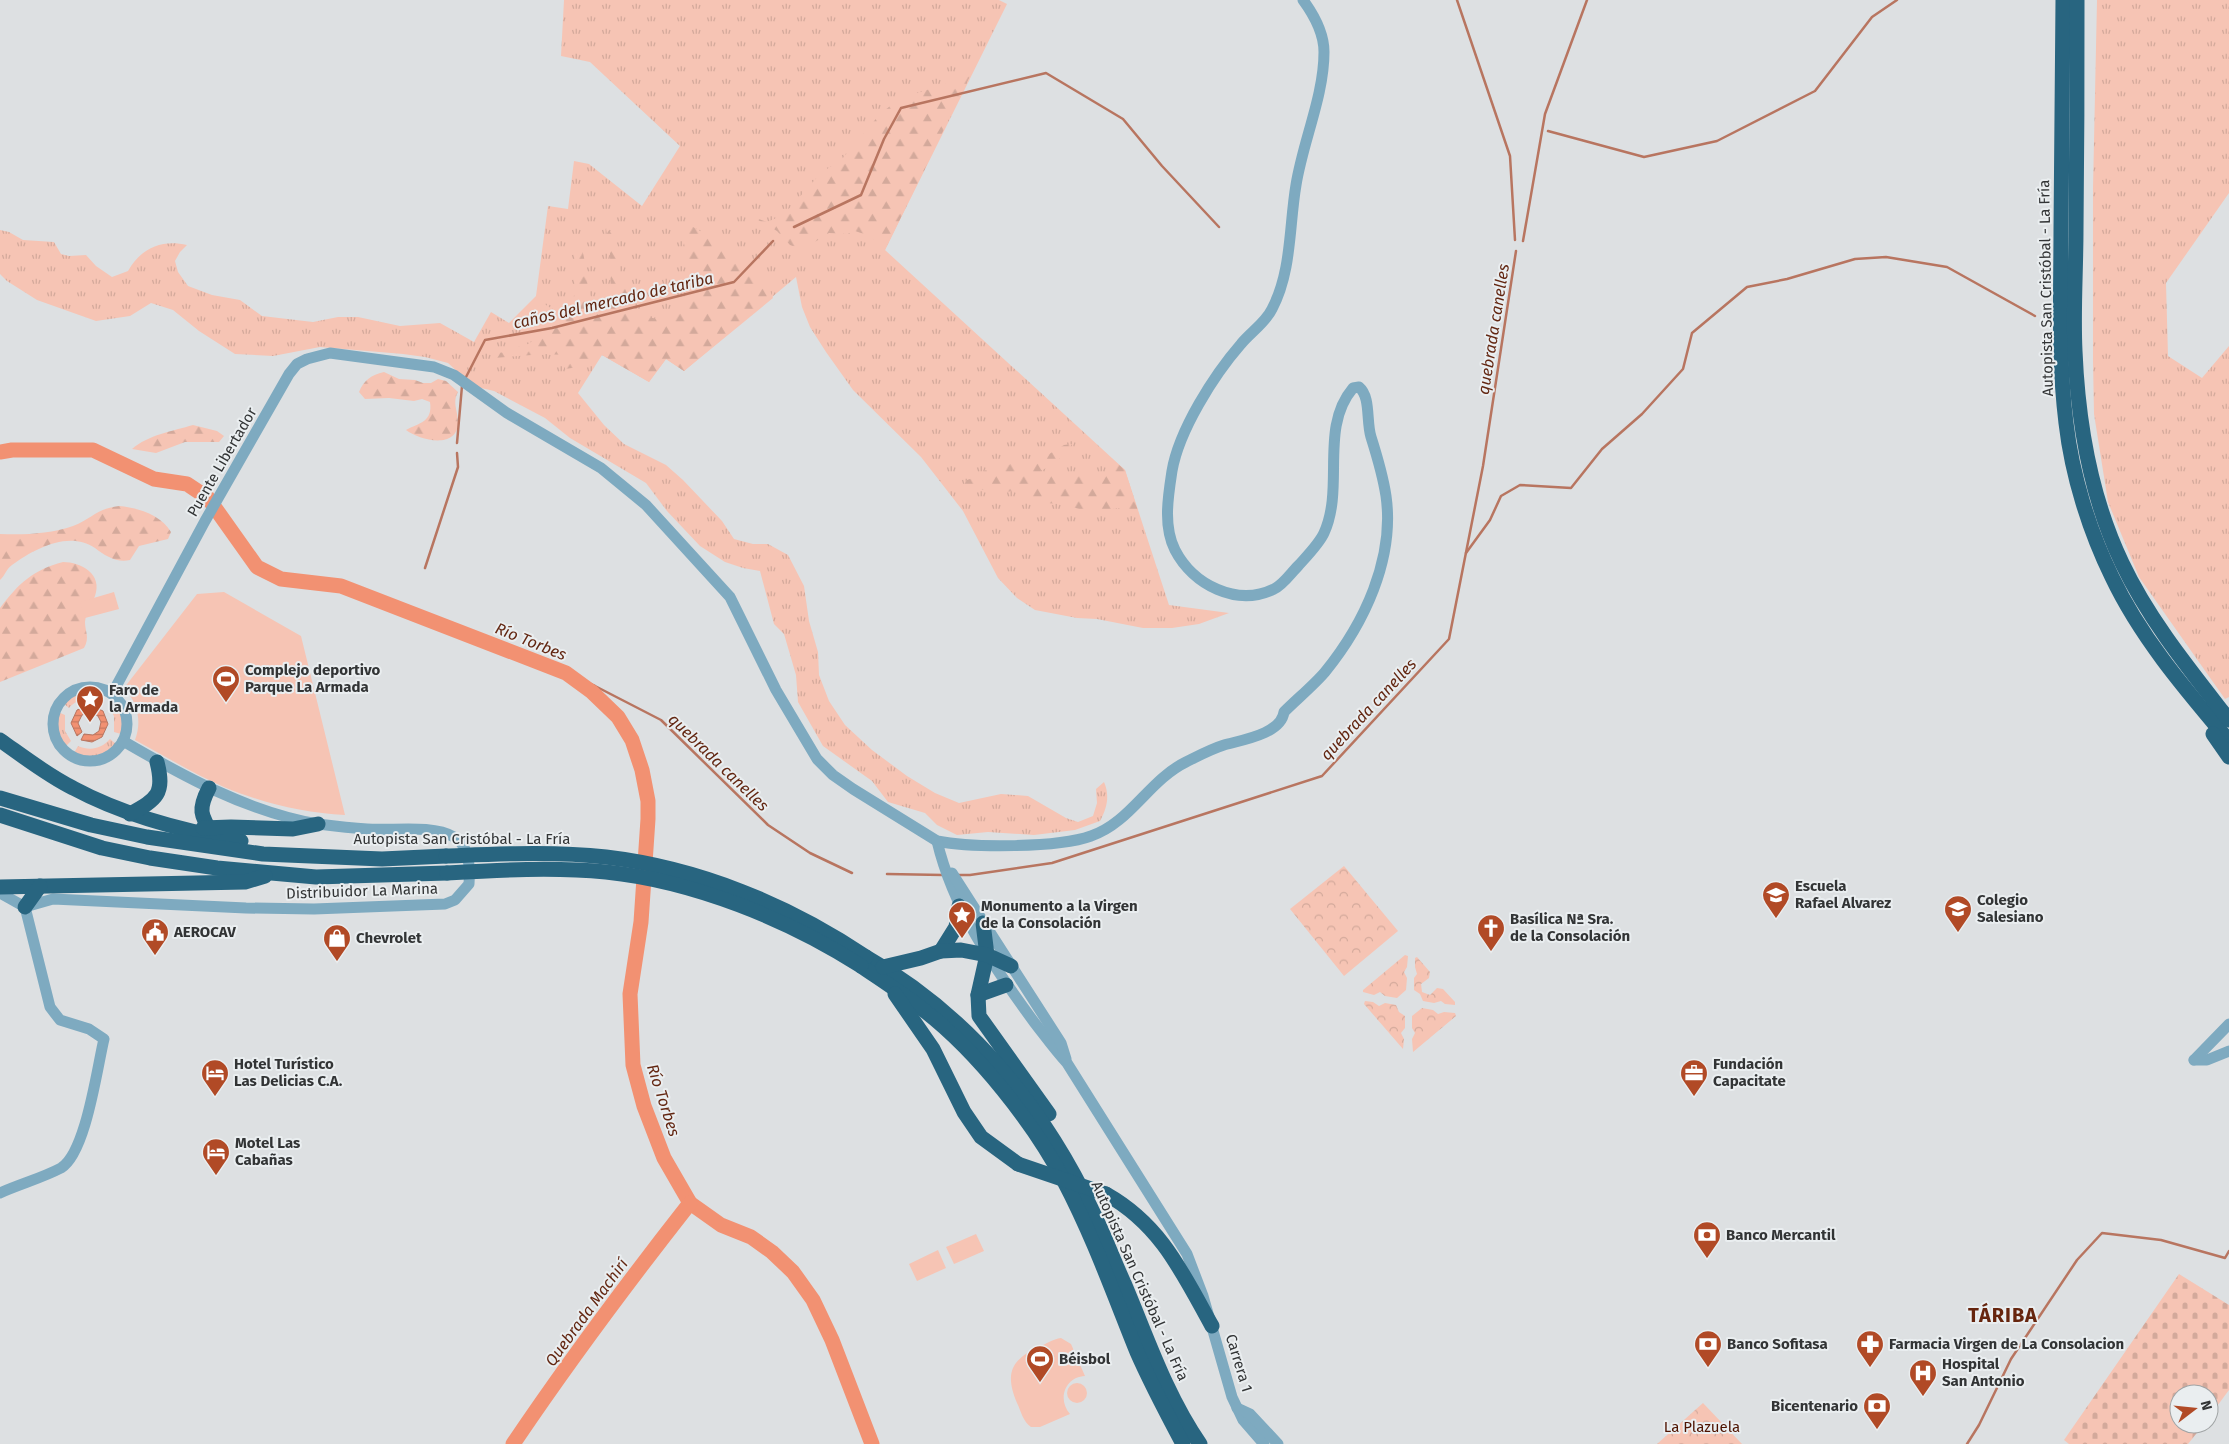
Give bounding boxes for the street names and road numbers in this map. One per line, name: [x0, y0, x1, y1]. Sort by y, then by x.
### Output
street label: Autopista San Cristóbal - La Fría: [2035, 179, 2057, 397]
street label: Puente Libertador: [183, 404, 261, 520]
street label: Autopista San Cristóbal - La Fría: [354, 830, 570, 848]
street label: Distribuidor La Marina: [286, 879, 438, 903]
street label: Autopista San Cristóbal - La Fría: [1088, 1178, 1192, 1384]
street label: Carrera 1: [1222, 1332, 1256, 1394]

